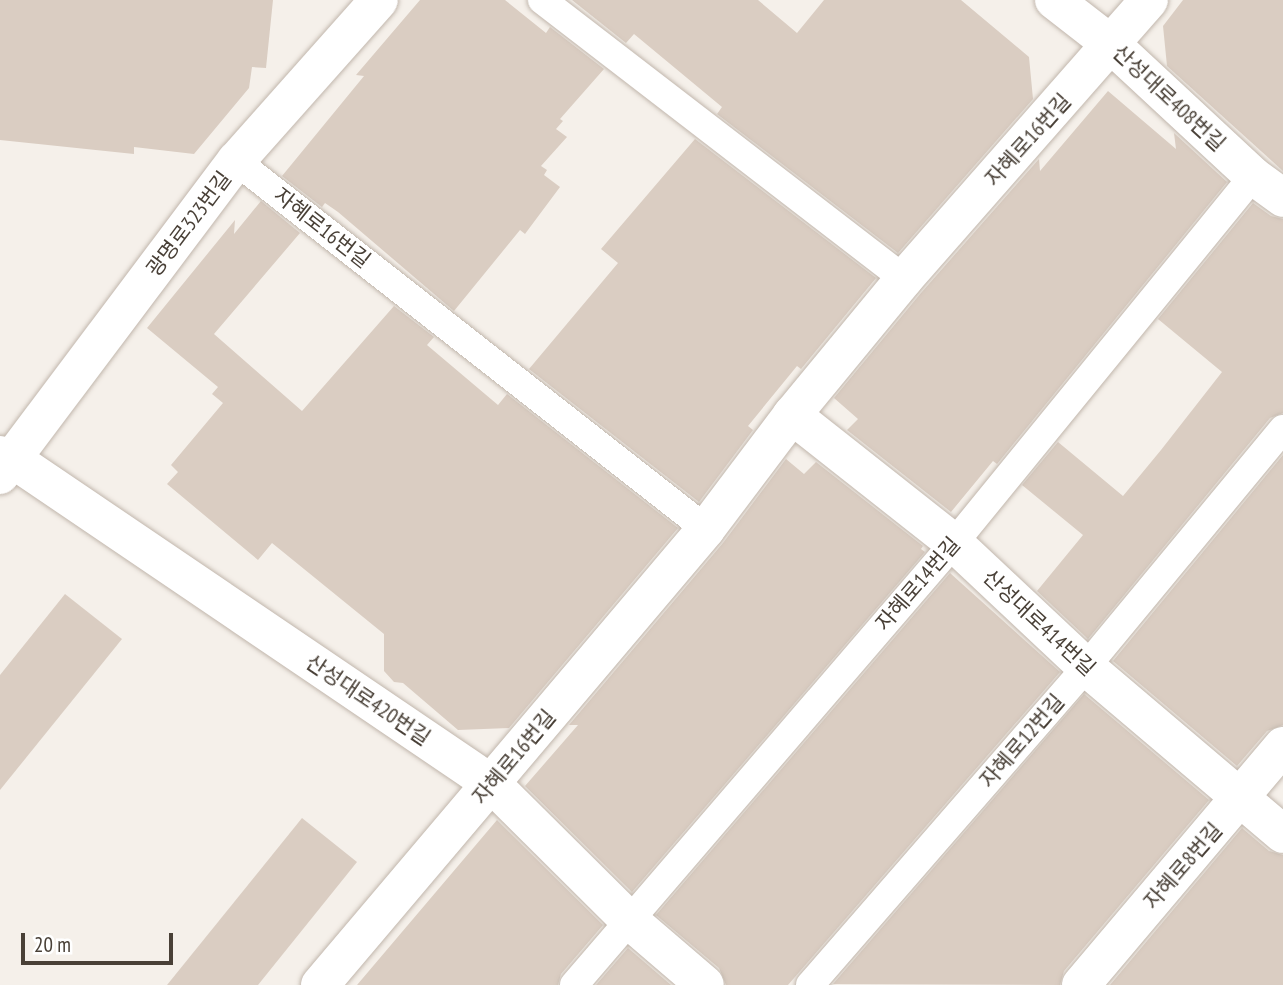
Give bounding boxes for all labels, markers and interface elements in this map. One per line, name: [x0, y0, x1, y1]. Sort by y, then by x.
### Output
street label: 산성대로408번길: [1108, 40, 1230, 156]
street label: 자혜로16번길: [980, 89, 1076, 191]
street label: 광명로323번길: [141, 167, 237, 281]
street label: 자혜로16번길: [269, 183, 375, 273]
street label: 자혜로14번길: [871, 532, 965, 636]
street label: 산성대로414번길: [978, 565, 1100, 681]
street label: 산성대로420번길: [301, 649, 435, 751]
street label: 자혜로12번길: [975, 689, 1069, 793]
street label: 자혜로16번길: [467, 705, 561, 809]
street label: 자혜로8번길: [1139, 818, 1227, 914]
scale bar: [24, 918, 177, 962]
text: 20 m: [34, 931, 71, 958]

